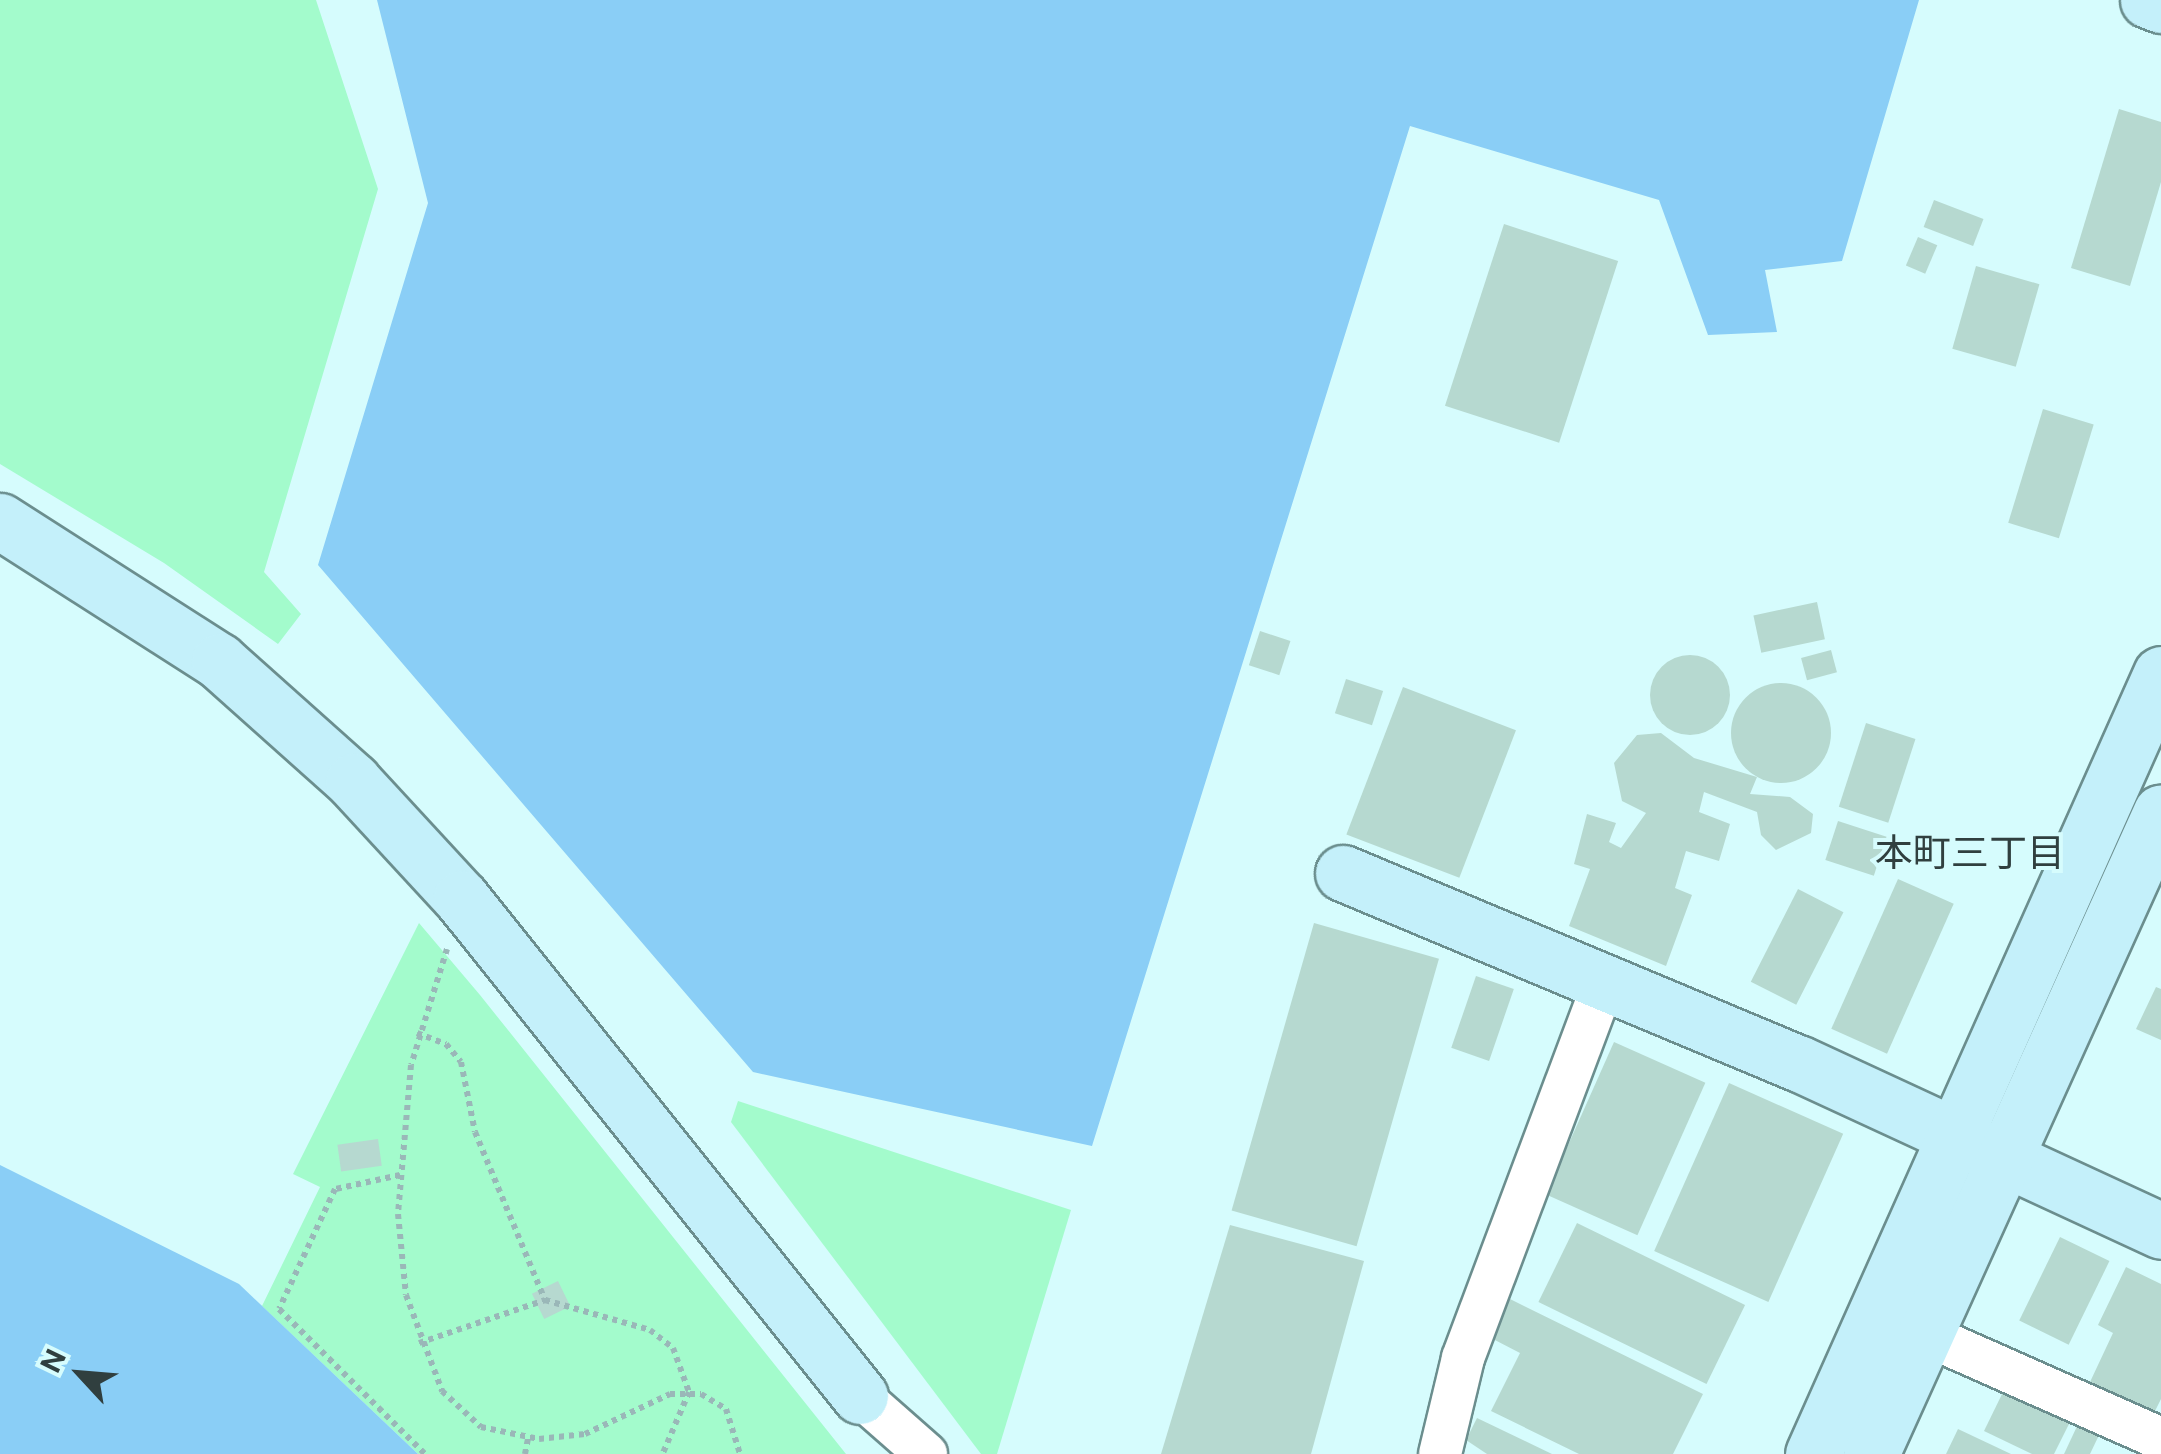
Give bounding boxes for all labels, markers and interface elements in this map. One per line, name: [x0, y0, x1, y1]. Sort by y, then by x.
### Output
district label: 本町三丁目: [1875, 830, 2065, 876]
north arrow: [30, 1324, 130, 1424]
text: N: [33, 1344, 72, 1378]

